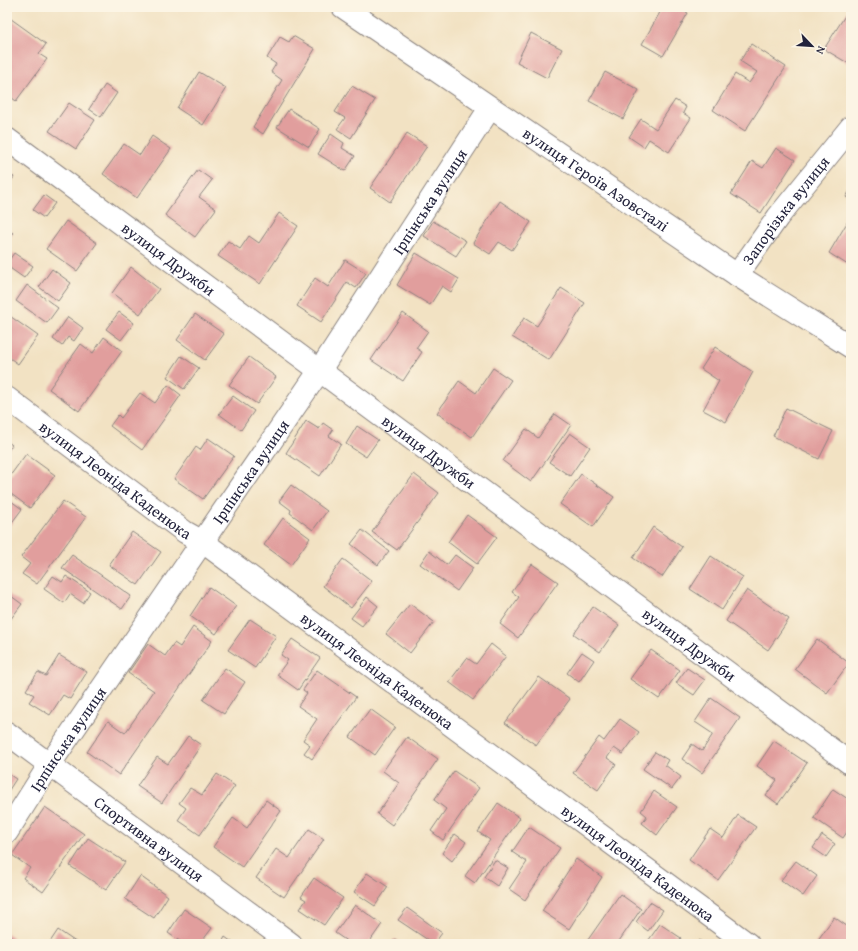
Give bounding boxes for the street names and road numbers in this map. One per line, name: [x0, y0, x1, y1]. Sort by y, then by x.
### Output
street label: вулиця Героїв Азовсталі: [518, 121, 674, 238]
street label: Ірпінська вулиця: [386, 144, 473, 259]
street label: Запорізька вулиця: [736, 151, 835, 270]
street label: вулиця Дружби: [117, 216, 221, 302]
street label: вулиця Дружби: [377, 409, 481, 495]
street label: Ірпінська вулиця: [206, 414, 295, 529]
street label: вулиця Леоніда Каденюка: [35, 415, 196, 545]
street label: вулиця Дружби: [637, 601, 742, 687]
street label: вулиця Леоніда Каденюка: [296, 606, 459, 735]
street label: Ірпінська вулиця: [24, 682, 112, 796]
street label: Спортивна вулиця: [89, 790, 209, 887]
street label: вулиця Леоніда Каденюка: [556, 798, 720, 928]

